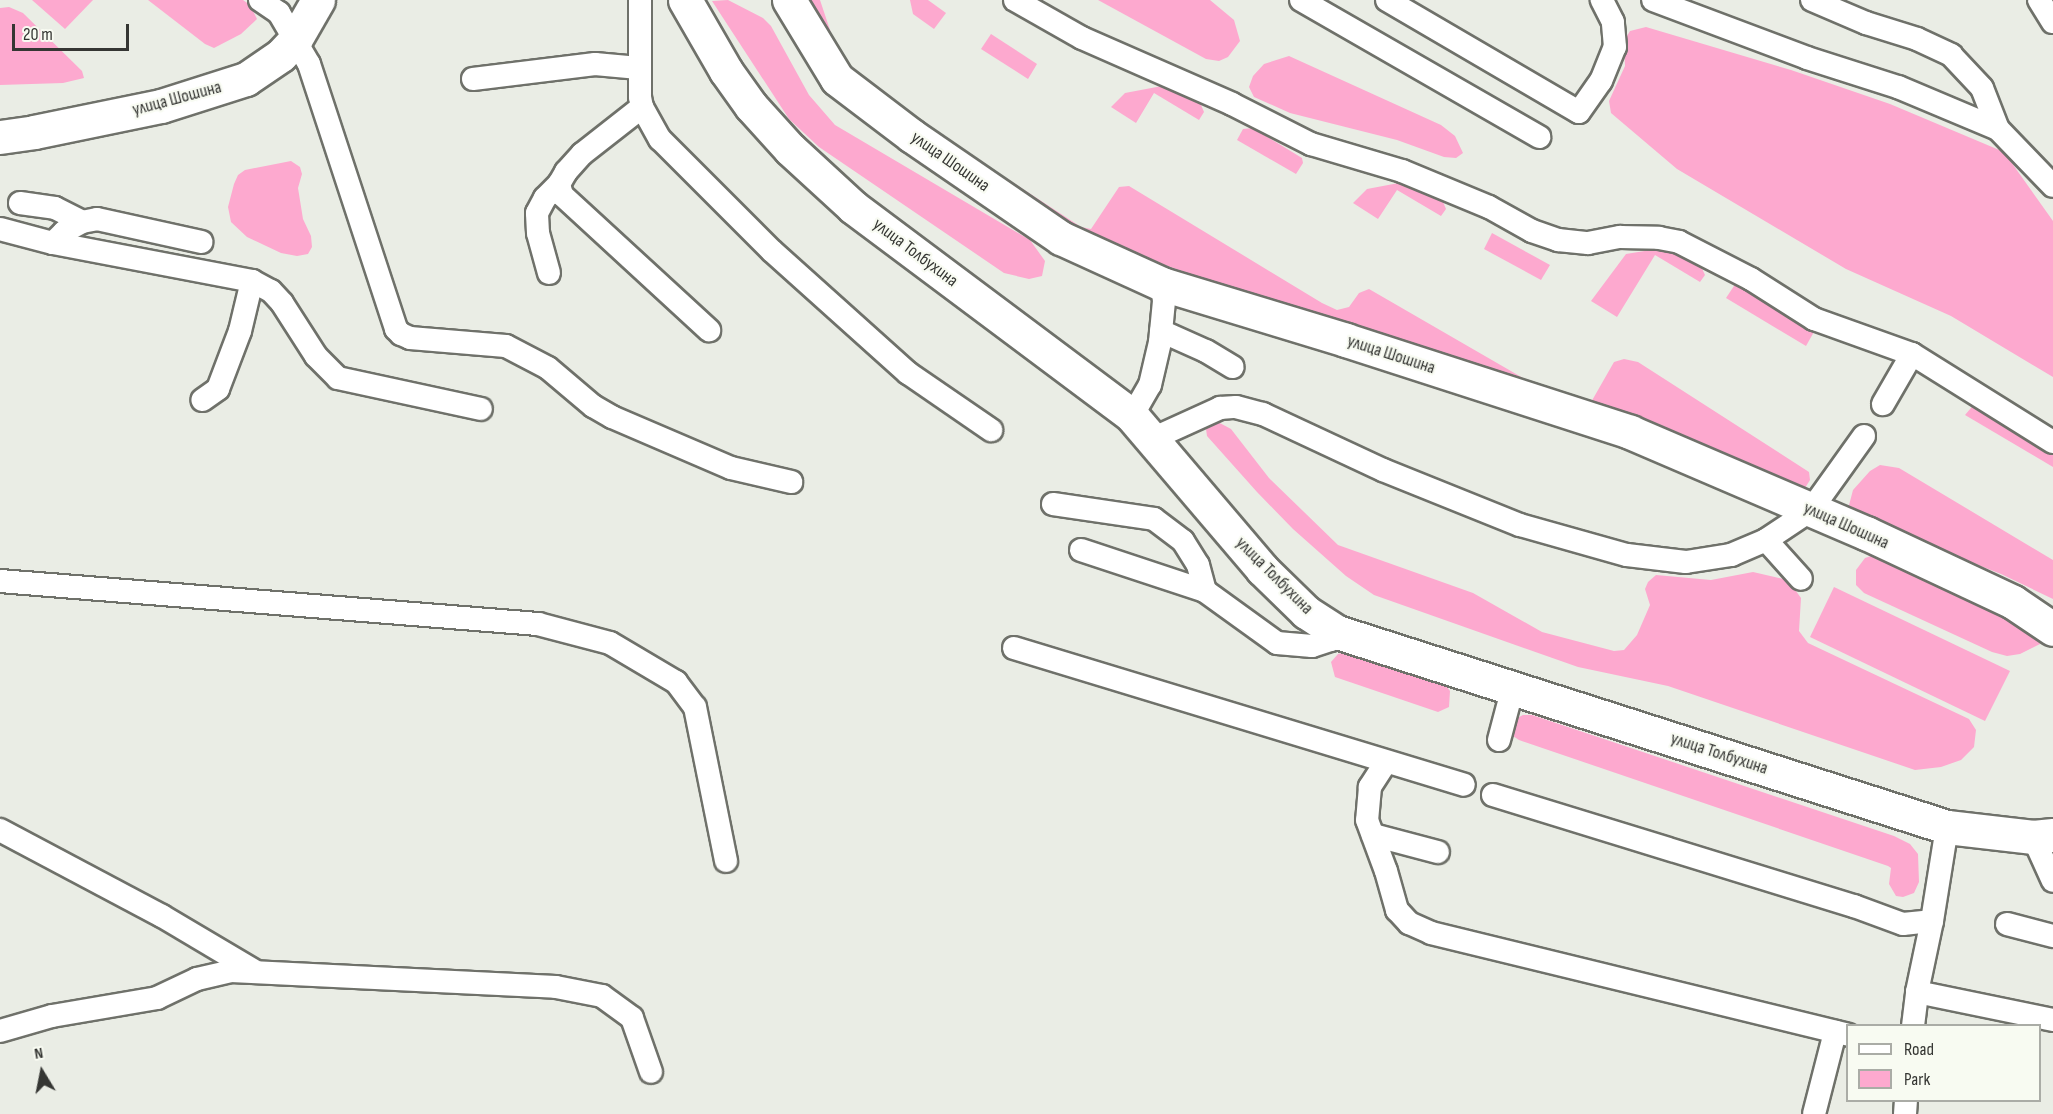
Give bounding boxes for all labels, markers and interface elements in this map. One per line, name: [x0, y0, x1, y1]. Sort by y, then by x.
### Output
scale bar: [15, 12, 132, 50]
text: 20 m: [23, 24, 53, 45]
street label: улица Шошина: [130, 77, 224, 121]
street label: улица Шошина: [906, 127, 994, 197]
street label: улица Толбухина: [868, 214, 962, 292]
street label: улица Шошина: [1344, 331, 1438, 379]
street label: улица Шошина: [1800, 498, 1892, 554]
street label: улица Толбухина: [1231, 533, 1317, 619]
street label: улица Толбухина: [1668, 728, 1770, 780]
legend: [1846, 1024, 2041, 1102]
text: Road: [1904, 1039, 1934, 1060]
north arrow: [12, 1042, 72, 1102]
text: N: [33, 1044, 45, 1064]
text: Park: [1904, 1069, 1930, 1090]

